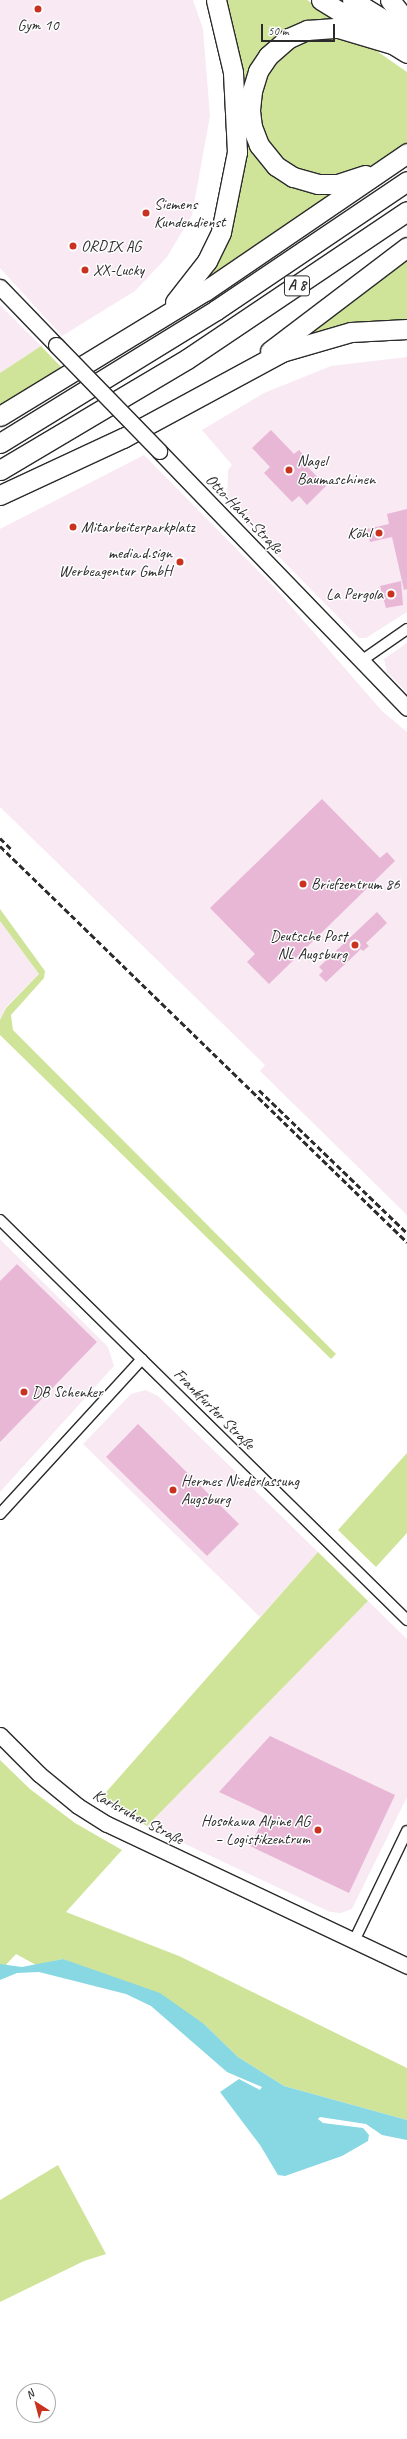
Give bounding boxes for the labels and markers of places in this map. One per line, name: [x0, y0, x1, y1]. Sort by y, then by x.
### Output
marker: Gym 10: [33, 4, 43, 14]
place label: Gym 10: [17, 15, 59, 35]
place label: Siemens Kundendienst: [154, 194, 225, 232]
marker: Siemens Kundendienst: [141, 208, 151, 218]
place label: ORDIX AG: [81, 236, 141, 256]
marker: ORDIX AG: [68, 241, 78, 251]
place label: XX-Lucky: [93, 260, 144, 280]
marker: XX-Lucky: [80, 265, 90, 275]
place label: Nagel Baumaschinen: [297, 451, 375, 489]
marker: Nagel Baumaschinen: [284, 465, 294, 475]
place label: Mitarbeiterparkplatz: [81, 517, 195, 537]
marker: Mitarbeiterparkplatz: [68, 522, 78, 532]
place label: Köhl: [347, 523, 371, 543]
marker: Köhl: [374, 528, 384, 538]
place label: media.d.sign Werbeagentur GmbH: [59, 543, 172, 581]
marker: media.d.sign Werbeagentur GmbH: [175, 557, 185, 567]
place label: La Pergola: [327, 584, 383, 604]
marker: La Pergola: [386, 589, 396, 599]
place label: Briefzentrum 86: [311, 874, 400, 894]
marker: Briefzentrum 86: [298, 879, 308, 889]
place label: Deutsche Post NL Augsburg: [270, 926, 347, 964]
marker: Deutsche Post NL Augsburg: [350, 940, 360, 950]
place label: DB Schenker: [32, 1382, 103, 1402]
marker: DB Schenker: [19, 1387, 29, 1397]
place label: Hermes Niederlassung Augsburg: [181, 1471, 300, 1509]
marker: Hermes Niederlassung Augsburg: [168, 1485, 178, 1495]
place label: Hosokawa Alpine AG – Logistikzentrum: [201, 1811, 310, 1849]
marker: Hosokawa Alpine AG – Logistikzentrum: [313, 1825, 323, 1835]

